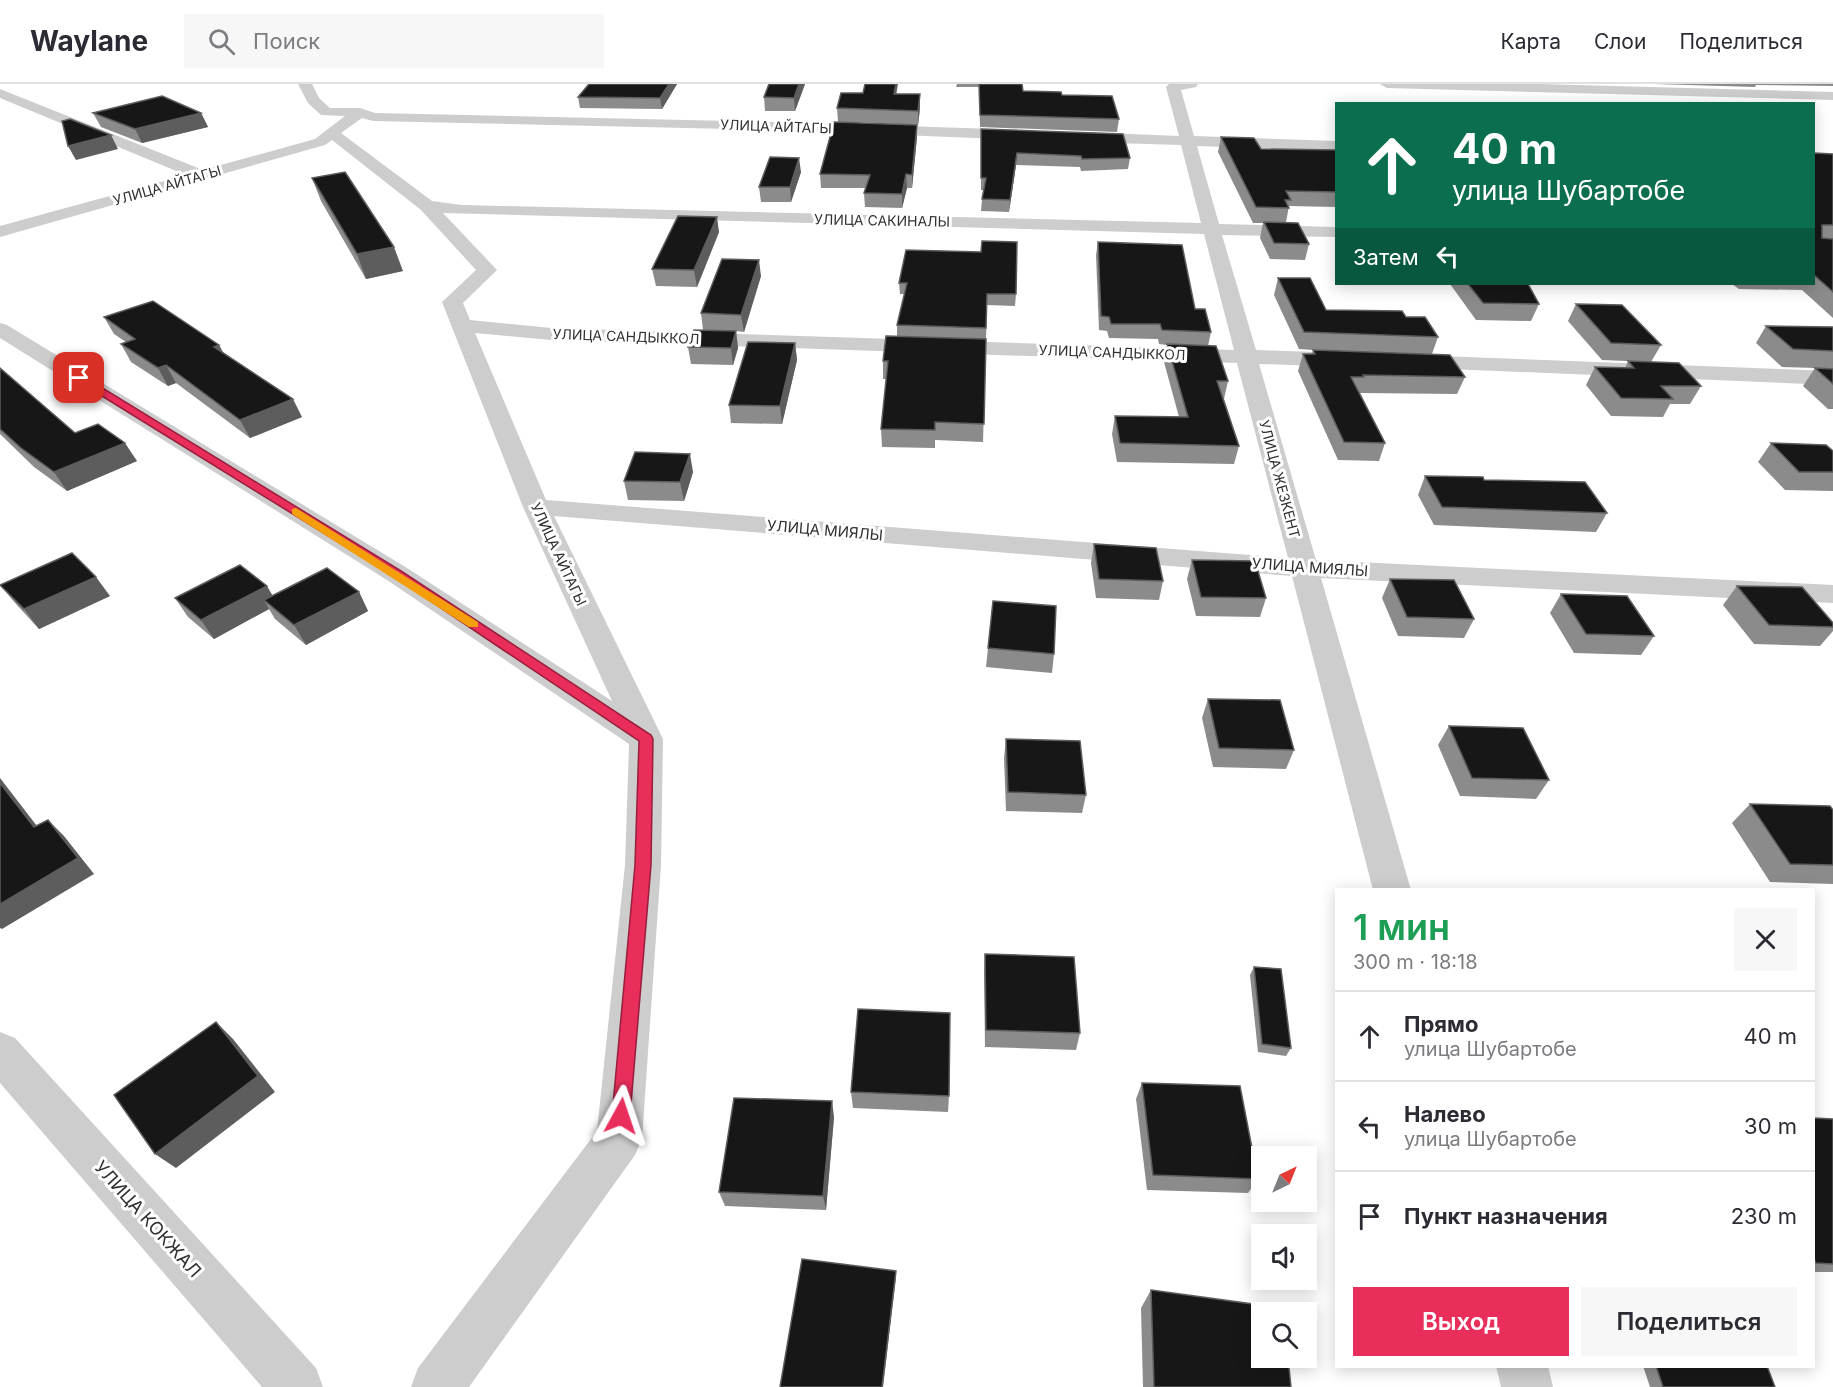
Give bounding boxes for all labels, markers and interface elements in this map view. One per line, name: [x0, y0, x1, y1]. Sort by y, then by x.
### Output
search box: [184, 14, 604, 68]
text: Waylane: [30, 24, 148, 58]
icon: search: [205, 25, 238, 58]
text: Поиск: [253, 28, 320, 54]
text: Карта: [1501, 29, 1561, 54]
text: Слои: [1594, 29, 1646, 54]
text: Поделиться: [1679, 29, 1803, 54]
street label: УЛИЦА АЙТАГЫ: [720, 115, 832, 136]
text: 40 m: [1452, 123, 1557, 174]
icon: ahead: [1353, 126, 1431, 204]
street label: УЛИЦА АЙТАГЫ: [111, 160, 223, 209]
text: улица Шубартобе: [1452, 174, 1685, 207]
street label: УЛИЦА САКИНАЛЫ: [814, 210, 950, 230]
icon: left: [1431, 240, 1464, 273]
text: Затем: [1353, 244, 1419, 270]
street label: УЛИЦА САНДЫККОЛ: [552, 325, 700, 347]
street label: УЛИЦА САНДЫККОЛ: [1038, 341, 1186, 363]
pin: [53, 352, 104, 403]
icon: arrive: [62, 361, 95, 394]
street label: УЛИЦА ЖЕЗКЕНТ: [1256, 418, 1304, 540]
street label: УЛИЦА АЙТАГЫ: [528, 499, 591, 608]
street label: УЛИЦА МИЯЛЫ: [766, 515, 884, 545]
street label: УЛИЦА МИЯЛЫ: [1251, 553, 1369, 581]
text: 1 мин: [1353, 905, 1450, 949]
button: close: [1734, 908, 1797, 971]
text: 300 m · 18:18: [1353, 950, 1478, 974]
text: Прямо: [1404, 1011, 1478, 1037]
icon: ahead: [1353, 1020, 1386, 1053]
text: 40 m: [1743, 1023, 1797, 1049]
text: улица Шубартобе: [1404, 1037, 1577, 1061]
position arrow: [589, 1084, 653, 1148]
text: Налево: [1404, 1101, 1486, 1127]
icon: left: [1353, 1110, 1386, 1143]
text: 30 m: [1744, 1113, 1797, 1139]
text: улица Шубартобе: [1404, 1127, 1577, 1151]
north arrow: [1251, 1146, 1317, 1212]
map controls: [1251, 1146, 1317, 1368]
street label: УЛИЦА КОКЖАЛ: [90, 1156, 206, 1282]
icon: arrive: [1353, 1200, 1386, 1233]
text: Пункт назначения: [1404, 1203, 1608, 1229]
text: 230 m: [1731, 1203, 1797, 1229]
button: sound: [1251, 1224, 1317, 1290]
button: Выход: [1353, 1287, 1569, 1356]
button: Поделиться: [1581, 1287, 1797, 1356]
button: search: [1251, 1302, 1317, 1368]

